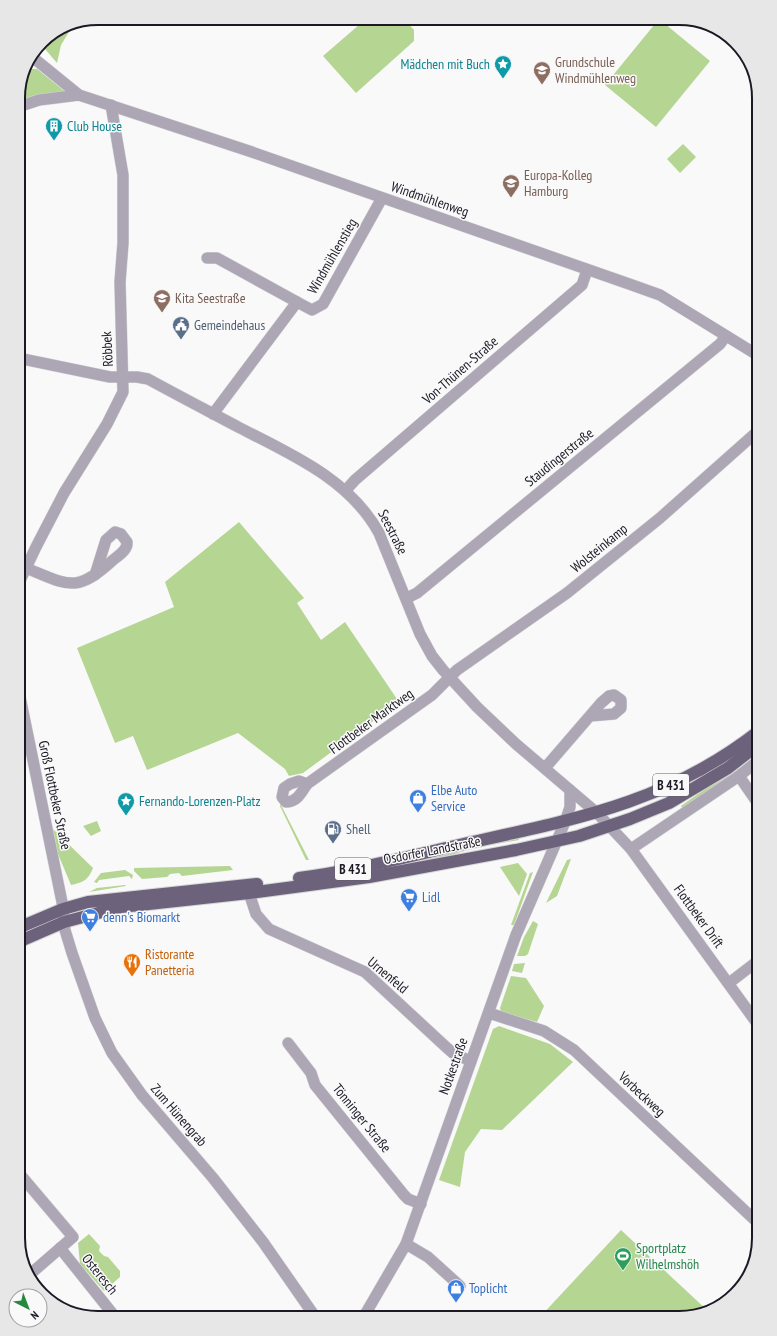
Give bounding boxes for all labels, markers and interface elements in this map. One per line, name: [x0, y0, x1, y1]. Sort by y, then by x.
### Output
place label: Grundschule Windmühlenweg: [555, 53, 636, 87]
place icon: Mädchen mit Buch: [493, 54, 513, 79]
place label: Mädchen mit Buch: [401, 55, 490, 73]
school or university icon: Grundschule Windmühlenweg: [532, 60, 552, 85]
building icon: Club House: [44, 116, 64, 141]
place label: Club House: [67, 117, 122, 135]
place label: Europa-Kolleg Hamburg: [524, 166, 592, 200]
school or university icon: Europa-Kolleg Hamburg: [501, 173, 521, 198]
street label: Windmühlenweg: [389, 177, 471, 221]
street label: Windmühlenstieg: [303, 215, 361, 297]
school or university icon: Kita Seestraße: [152, 288, 172, 313]
place label: Kita Seestraße: [175, 289, 246, 307]
public building icon: Gemeindehaus: [171, 315, 191, 340]
place label: Gemeindehaus: [194, 316, 265, 334]
street label: Röbbek: [97, 330, 117, 367]
street label: Von-Thünen-Straße: [418, 332, 502, 408]
street label: Staudingerstraße: [521, 424, 597, 490]
street label: Seestraße: [374, 506, 412, 558]
street label: Wolsteinkamp: [567, 520, 631, 576]
street label: Flottbeker Marktweg: [325, 684, 417, 758]
street label: Groß Flottbeker Straße: [35, 739, 75, 851]
road number: B 431: [653, 774, 689, 796]
place label: Elbe Auto Service: [431, 781, 477, 815]
shop icon: Elbe Auto Service: [408, 788, 428, 813]
place icon: Fernando-Lorenzen-Platz: [116, 791, 136, 816]
place label: Fernando-Lorenzen-Platz: [139, 792, 260, 810]
fuel station icon: Shell: [323, 819, 343, 844]
place label: Shell: [346, 820, 371, 838]
street label: Osdorfer Landstraße: [382, 832, 482, 868]
road number: B 431: [335, 858, 371, 880]
street label: Flottbeker Drift: [670, 881, 728, 951]
supermarket icon: Lidl: [399, 887, 419, 912]
place label: Lidl: [422, 888, 441, 906]
supermarket icon: denn's Biomarkt: [80, 907, 100, 932]
place label: denn's Biomarkt: [103, 908, 180, 926]
place label: Ristorante Panetteria: [145, 945, 195, 979]
restaurant icon: Ristorante Panetteria: [122, 952, 142, 977]
street label: Urnenfeld: [364, 953, 412, 997]
street label: Notkestraße: [434, 1035, 472, 1097]
street label: Vorbeckweg: [614, 1067, 669, 1120]
street label: Zum Hünengrab: [147, 1080, 211, 1150]
street label: Tönninger Straße: [329, 1080, 395, 1156]
place label: Sportplatz Wilhelmshöh: [636, 1239, 699, 1273]
sports icon: Sportplatz Wilhelmshöh: [613, 1246, 633, 1271]
street label: Osteresch: [78, 1250, 122, 1298]
shop icon: Toplicht: [446, 1278, 466, 1303]
place label: Toplicht: [469, 1279, 507, 1297]
north arrow: [8, 1288, 48, 1328]
text: N: [28, 1308, 42, 1323]

